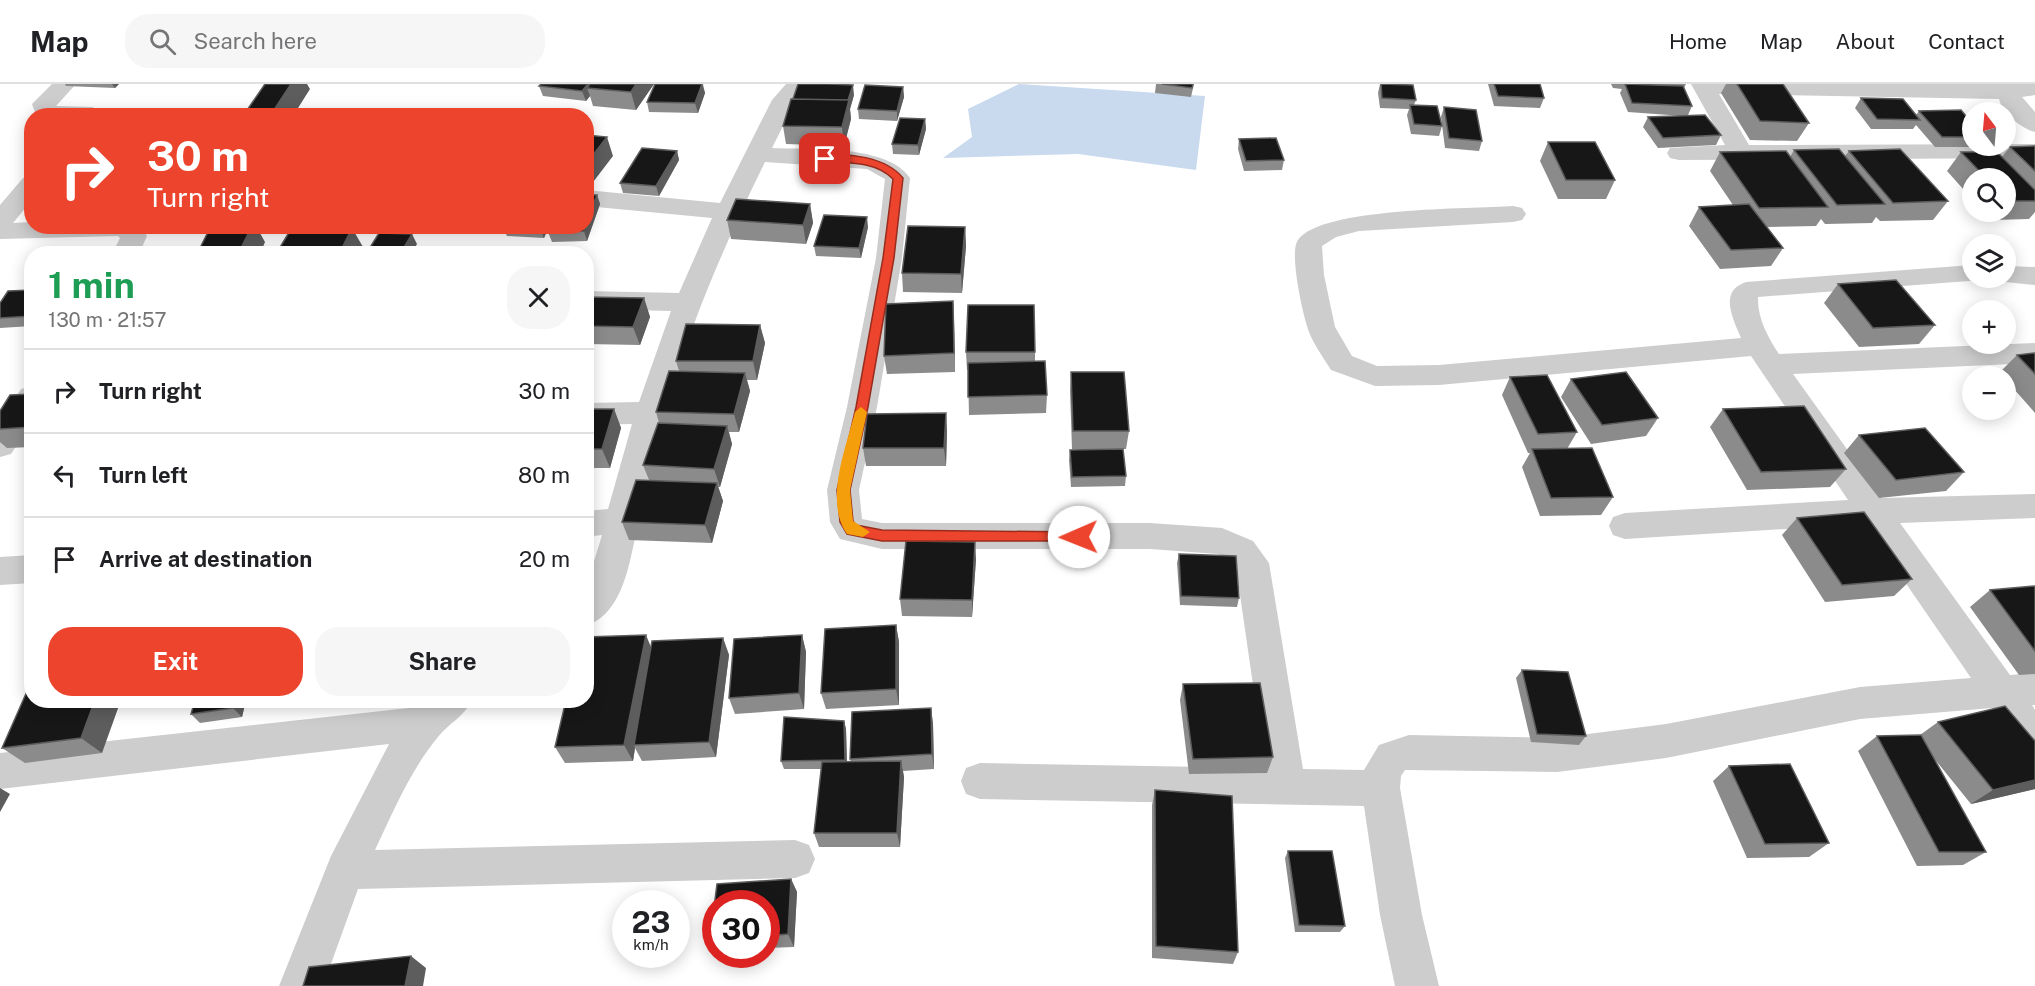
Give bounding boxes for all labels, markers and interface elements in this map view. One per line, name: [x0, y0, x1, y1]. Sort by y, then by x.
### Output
search box: [125, 14, 545, 68]
text: Map: [30, 25, 89, 58]
icon: search: [146, 25, 179, 58]
text: Search here: [194, 28, 317, 54]
text: Home: [1669, 29, 1727, 54]
text: Map: [1760, 29, 1803, 54]
text: About: [1836, 29, 1895, 54]
text: Contact: [1928, 29, 2005, 54]
north arrow: [1962, 102, 2016, 156]
map controls: [1962, 102, 2016, 420]
text: 30 m: [147, 131, 249, 180]
icon: right: [48, 132, 126, 210]
pin: [799, 133, 850, 184]
icon: arrive: [808, 142, 841, 175]
button: search: [1962, 168, 2016, 222]
text: Turn right: [147, 181, 270, 213]
button: layers: [1962, 234, 2016, 288]
text: 1 min: [48, 264, 135, 306]
button: close: [507, 266, 570, 329]
button: +: [1962, 300, 2016, 354]
text: 130 m · 21:57: [48, 308, 167, 332]
button: −: [1962, 366, 2016, 420]
icon: right: [48, 375, 81, 408]
text: Turn right: [99, 378, 202, 404]
text: 30 m: [518, 378, 570, 404]
icon: left: [48, 459, 81, 492]
text: Turn left: [99, 462, 188, 488]
text: 80 m: [518, 462, 570, 488]
position arrow: [1047, 505, 1111, 569]
icon: arrive: [48, 543, 81, 576]
text: Arrive at destination: [99, 546, 312, 572]
text: 20 m: [519, 546, 570, 572]
button: Exit: [48, 627, 303, 696]
button: Share: [315, 627, 570, 696]
speed limit sign: 30: [702, 890, 780, 968]
text: 23: [631, 904, 671, 940]
text: km/h: [633, 936, 669, 953]

